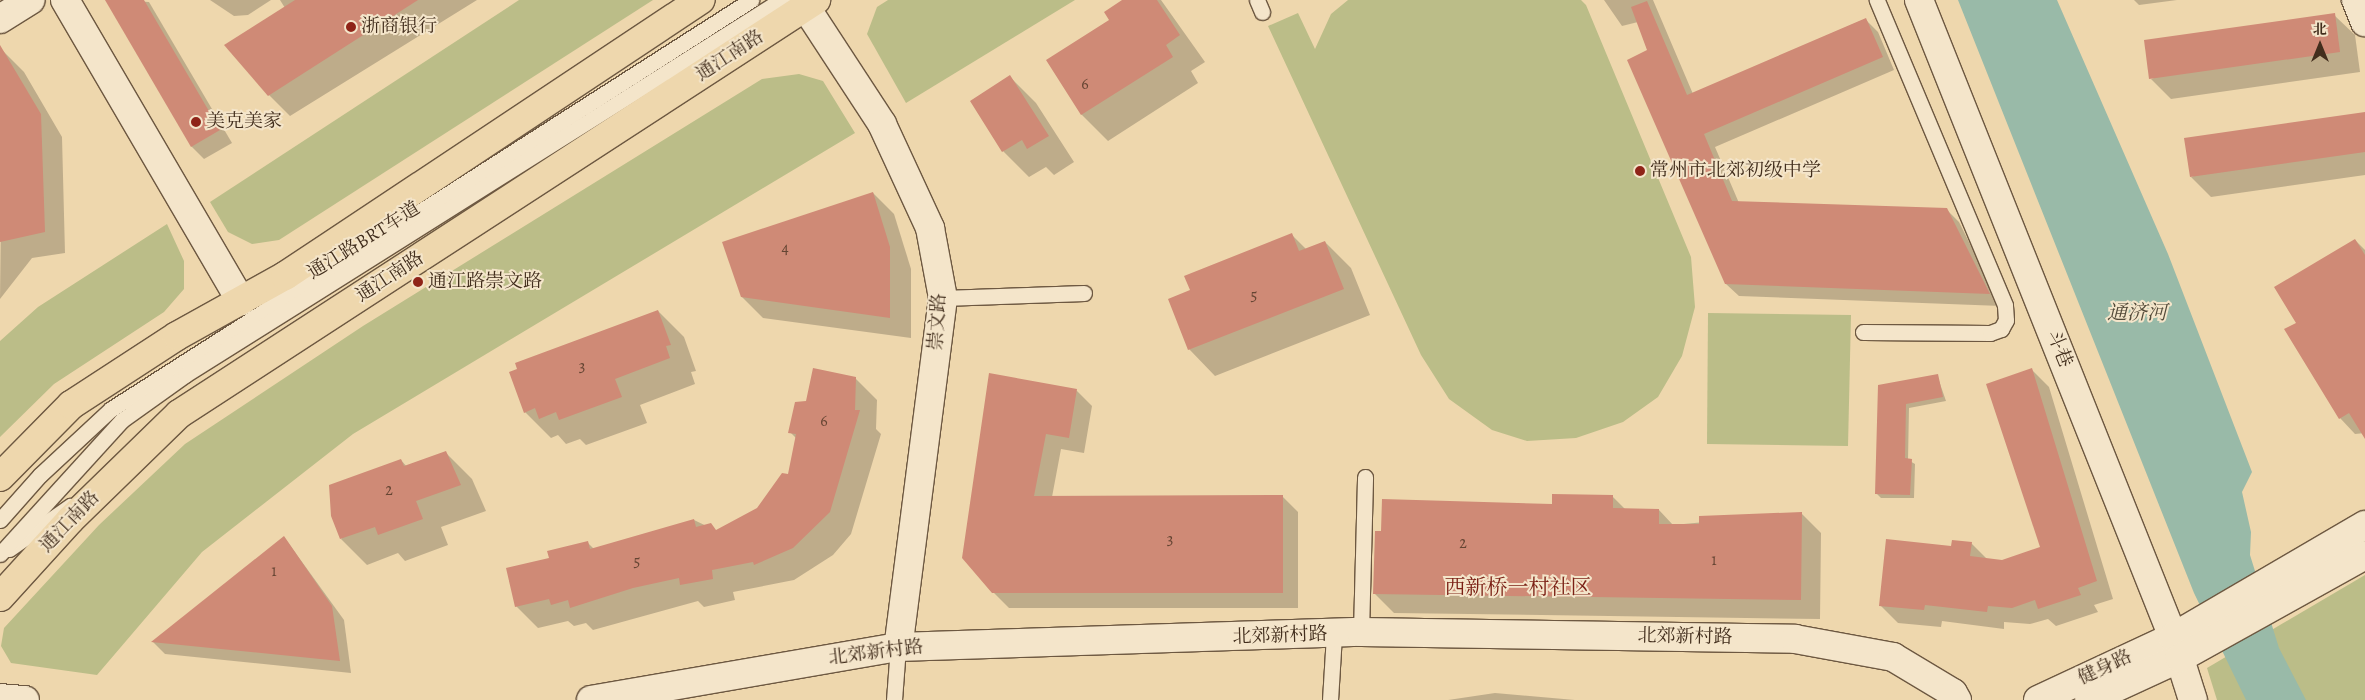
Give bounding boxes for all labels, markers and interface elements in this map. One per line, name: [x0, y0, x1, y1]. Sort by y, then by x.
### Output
place label: 浙商银行: [361, 16, 437, 38]
north arrow: [2295, 20, 2345, 70]
text: 北: [2313, 20, 2327, 39]
marker: 浙商银行: [345, 21, 357, 33]
street label: 通江南路: [692, 26, 768, 86]
house number: 6: [1081, 74, 1089, 94]
place label: 美克美家: [206, 111, 282, 133]
marker: 美克美家: [190, 116, 202, 128]
place label: 常州市北郊初级中学: [1650, 160, 1821, 182]
marker: 常州市北郊初级中学: [1634, 165, 1646, 177]
street label: 通江路BRT车道: [304, 197, 424, 285]
house number: 4: [781, 238, 789, 258]
street label: 通江南路: [352, 247, 428, 307]
place label: 通江路崇文路: [428, 271, 542, 293]
marker: 通江路崇文路: [412, 276, 424, 288]
house number: 5: [1251, 285, 1257, 305]
street label: 崇文路: [925, 293, 951, 351]
water label: 通济河: [2107, 300, 2167, 324]
street label: 斗巷: [2041, 327, 2077, 371]
house number: 3: [579, 356, 585, 376]
house number: 6: [820, 411, 828, 431]
house number: 2: [385, 480, 393, 500]
street label: 通江南路: [35, 487, 105, 557]
house number: 3: [1167, 529, 1173, 549]
house number: 2: [1459, 533, 1467, 553]
house number: 1: [1711, 550, 1717, 570]
house number: 5: [634, 551, 640, 571]
house number: 1: [271, 561, 277, 581]
district label: 西新桥一村社区: [1445, 574, 1591, 600]
street label: 北郊新村路: [1232, 623, 1328, 649]
street label: 北郊新村路: [1637, 625, 1733, 649]
street label: 北郊新村路: [827, 636, 925, 670]
street label: 健身路: [2074, 646, 2136, 690]

